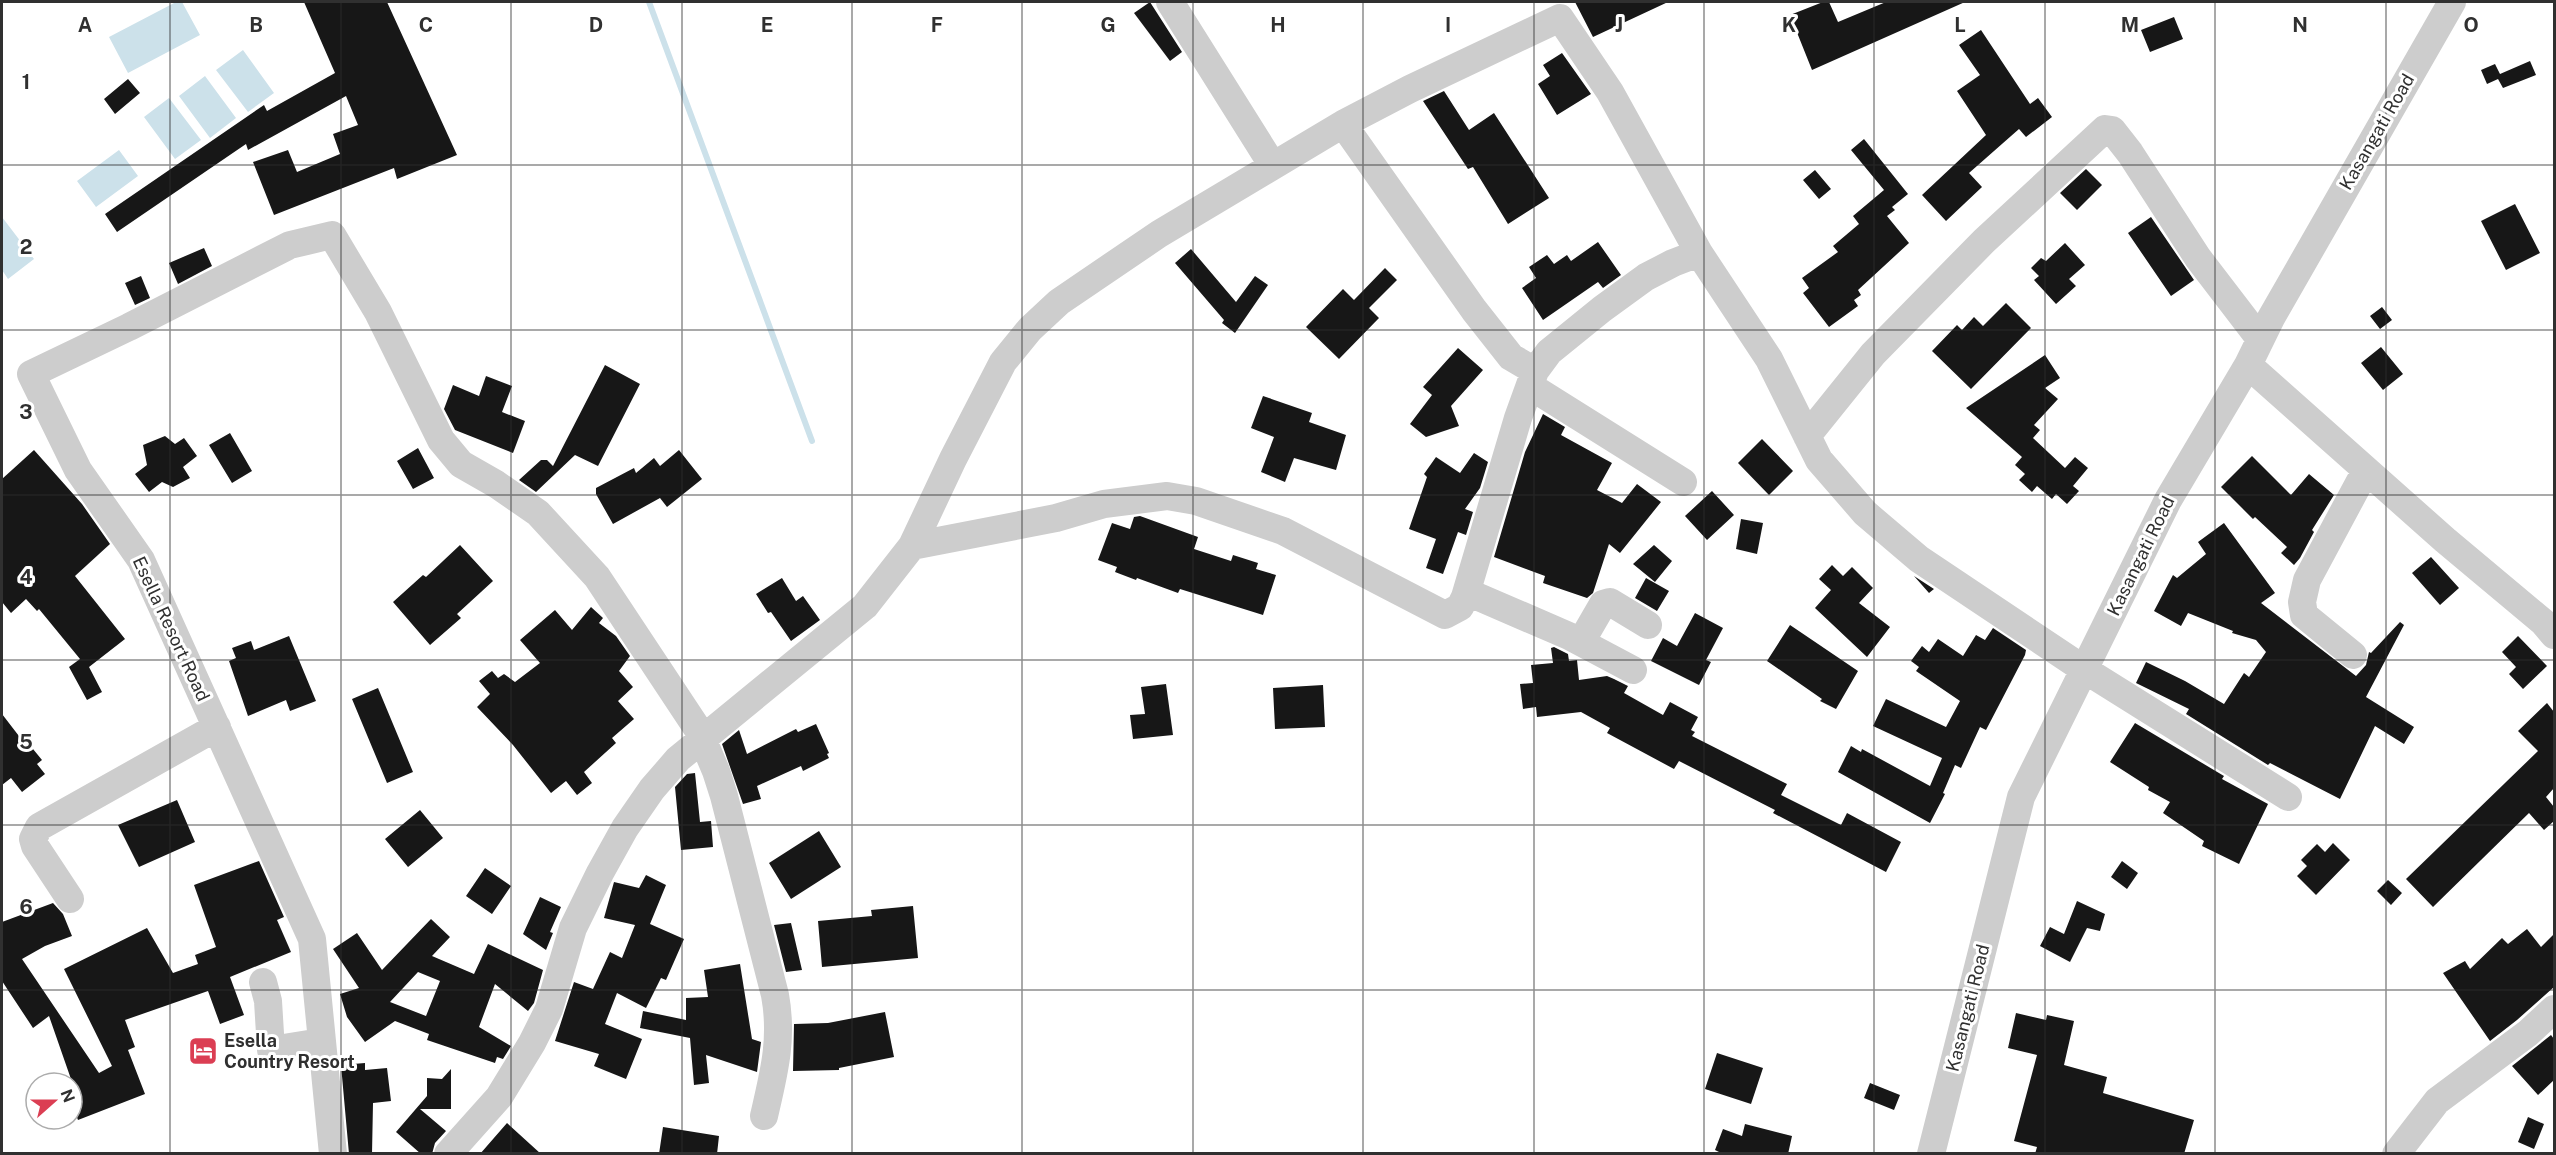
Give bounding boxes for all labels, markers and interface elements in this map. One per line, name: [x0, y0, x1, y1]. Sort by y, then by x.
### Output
text: A: [78, 13, 92, 37]
text: B: [249, 13, 263, 37]
text: C: [419, 13, 433, 37]
text: D: [589, 13, 603, 37]
text: E: [761, 13, 773, 37]
text: F: [931, 13, 943, 37]
text: G: [1100, 13, 1116, 37]
text: H: [1270, 13, 1286, 37]
text: I: [1445, 13, 1451, 37]
text: J: [1615, 13, 1623, 37]
text: K: [1782, 13, 1796, 37]
text: L: [1954, 13, 1966, 37]
text: M: [2121, 13, 2139, 37]
text: N: [2292, 13, 2308, 37]
text: O: [2463, 13, 2479, 37]
text: 1: [22, 70, 30, 94]
street label: Kasangati Road: [2335, 70, 2418, 193]
text: 2: [20, 235, 32, 259]
text: 3: [19, 400, 33, 424]
street label: Kasangati Road: [2103, 493, 2179, 619]
street label: Esella Resort Road: [129, 553, 214, 704]
text: 4: [19, 565, 33, 589]
text: 5: [19, 730, 33, 754]
text: 6: [19, 895, 33, 919]
street label: Kasangati Road: [1942, 942, 1993, 1074]
place label: Esella Country Resort: [224, 1030, 355, 1072]
hotel icon: Esella Country Resort: [187, 1035, 219, 1067]
north arrow: [24, 1071, 84, 1131]
text: N: [56, 1087, 79, 1105]

